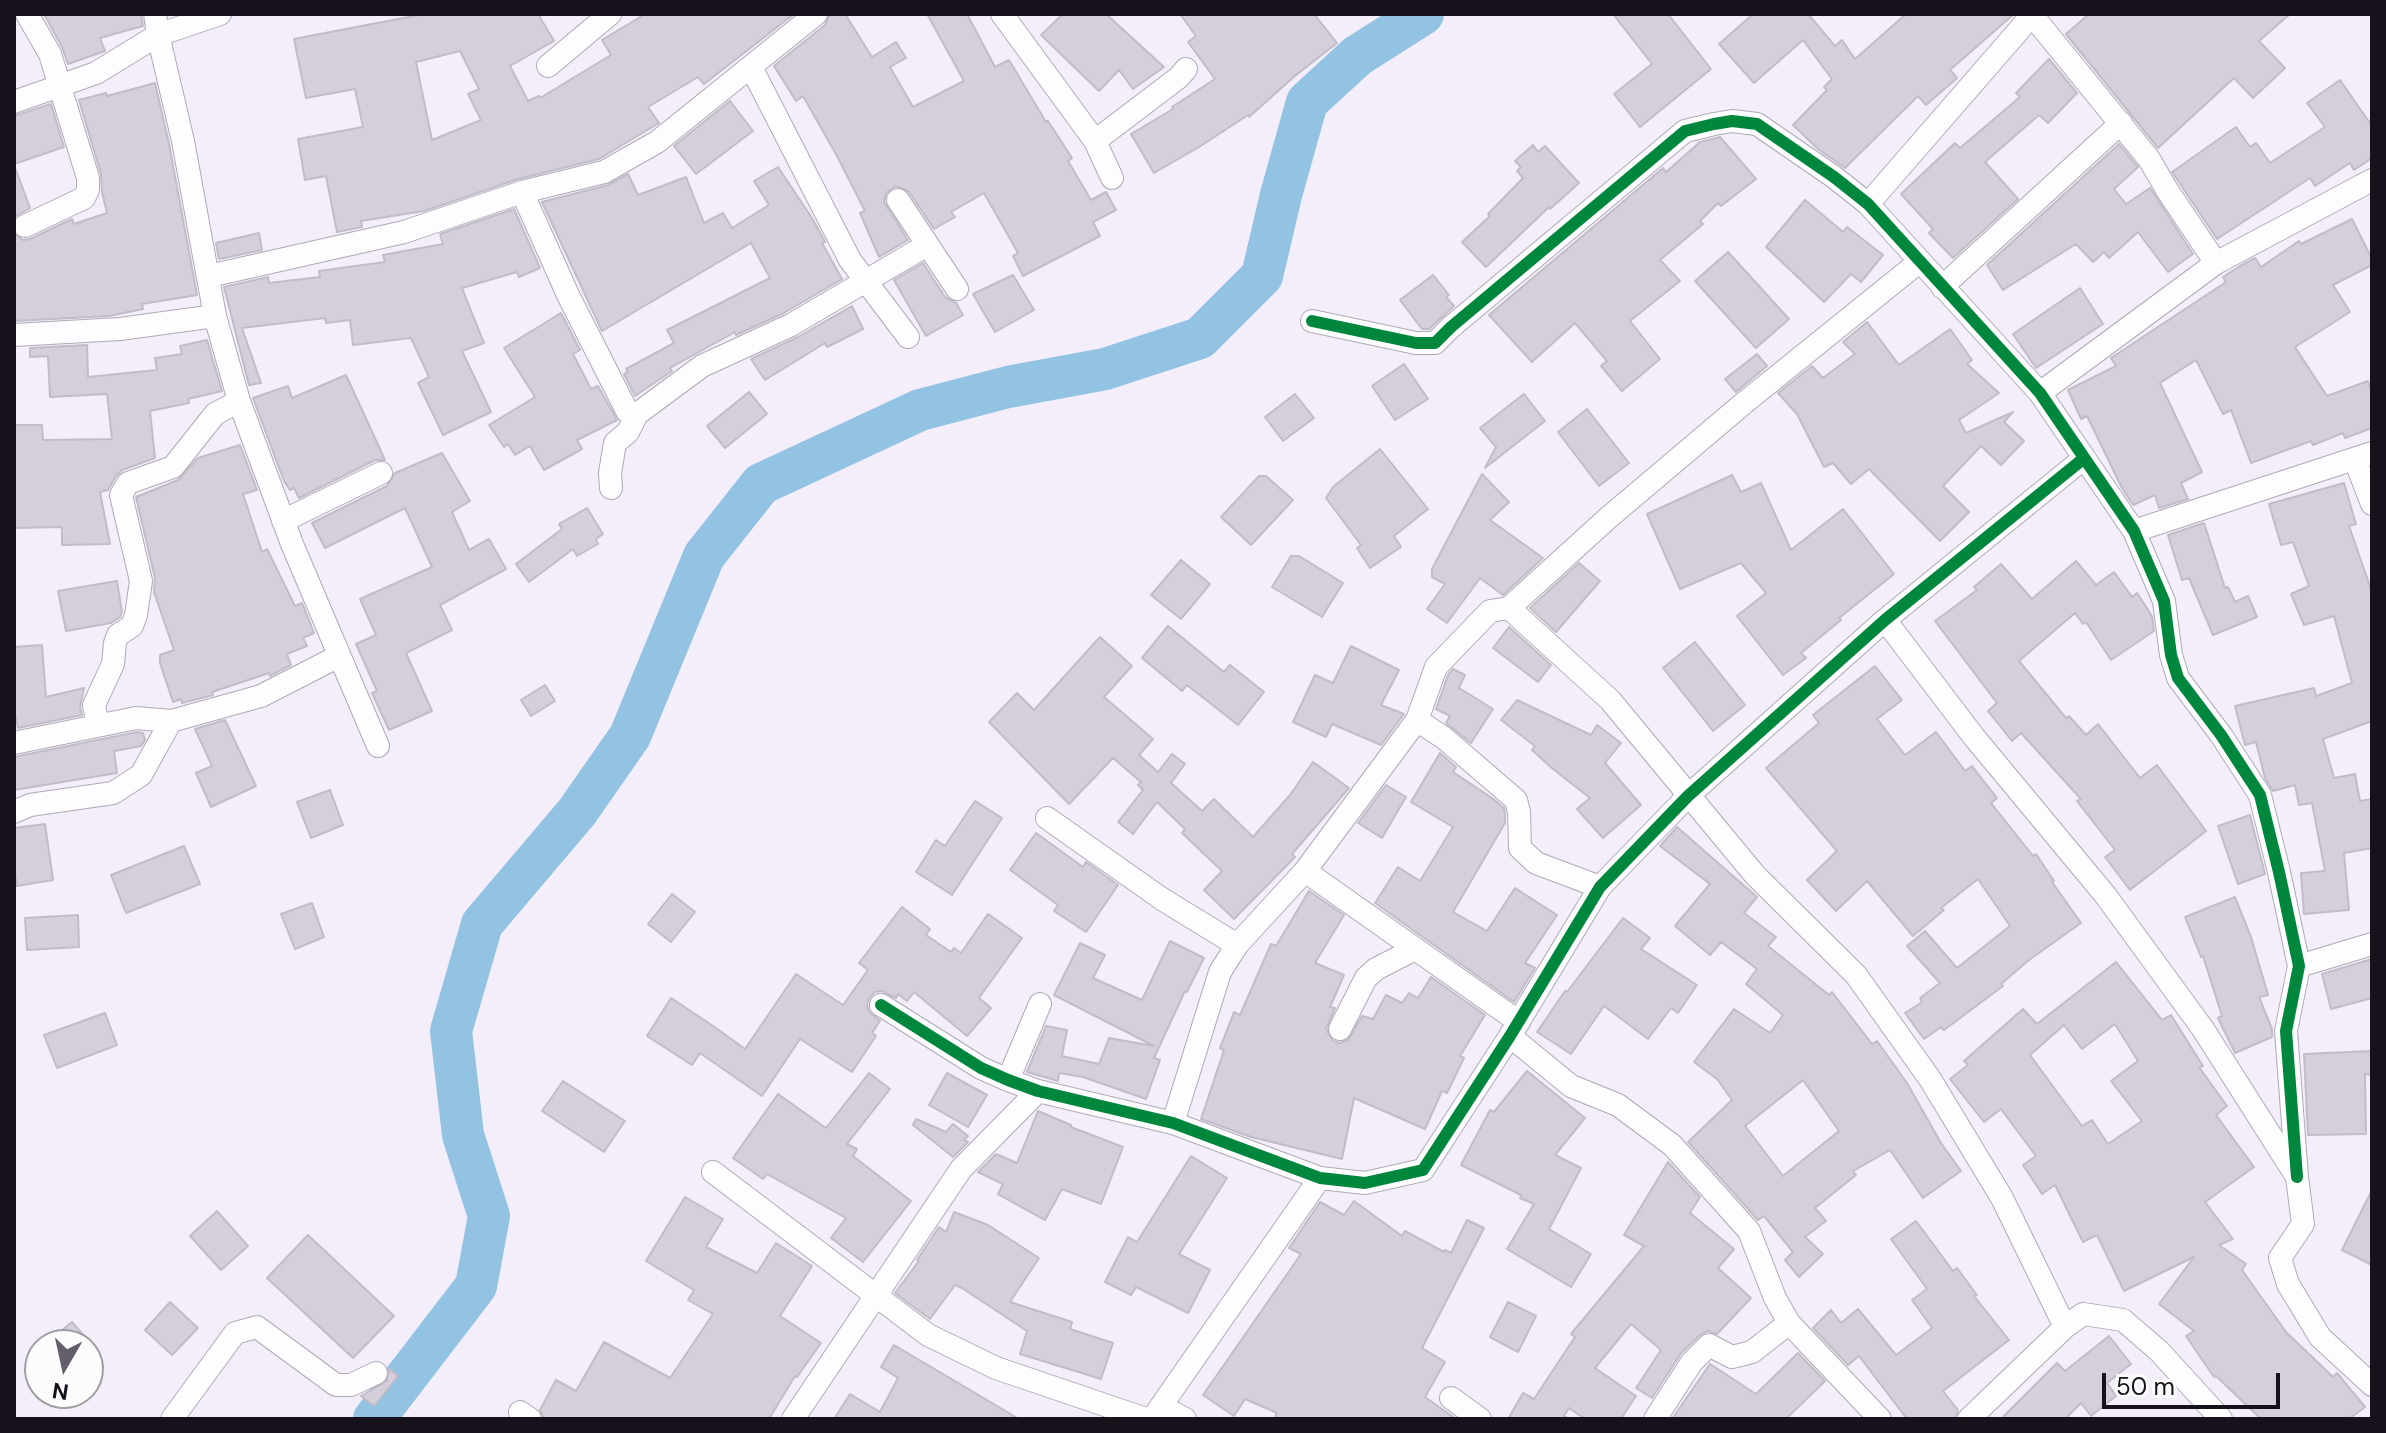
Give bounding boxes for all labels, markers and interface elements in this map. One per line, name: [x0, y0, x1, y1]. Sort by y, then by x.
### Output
north arrow: [24, 1329, 104, 1409]
scale bar: [2106, 1357, 2284, 1407]
text: 50 m: [2116, 1371, 2175, 1402]
text: N: [50, 1376, 71, 1407]

